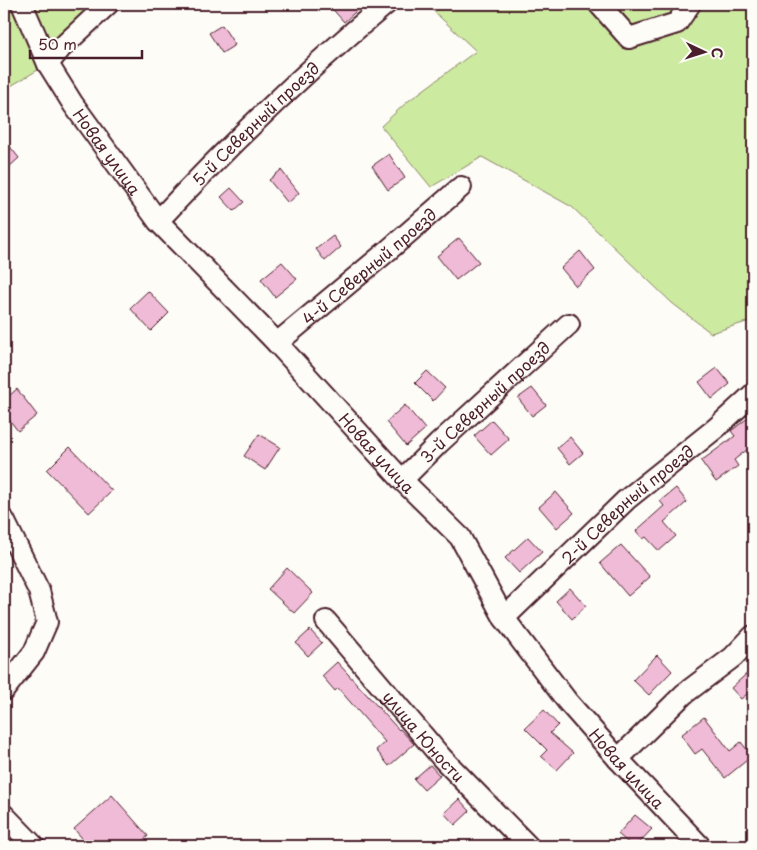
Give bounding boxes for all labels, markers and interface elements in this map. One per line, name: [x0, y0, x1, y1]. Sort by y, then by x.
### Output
scale bar: [30, 28, 142, 60]
north arrow: [680, 28, 730, 78]
text: 50 m: [38, 32, 77, 55]
text: С: [707, 47, 728, 59]
street label: 5-й Северный проезд: [186, 56, 324, 191]
street label: Новая улица: [68, 103, 147, 200]
street label: 4-й Северный проезд: [296, 202, 441, 330]
street label: 3-й Северный проезд: [414, 335, 555, 468]
street label: Новая улица: [334, 407, 420, 498]
street label: 2-й Северный проезд: [555, 439, 699, 569]
street label: улица Юности: [378, 685, 470, 787]
street label: Новая улица: [584, 723, 671, 814]

